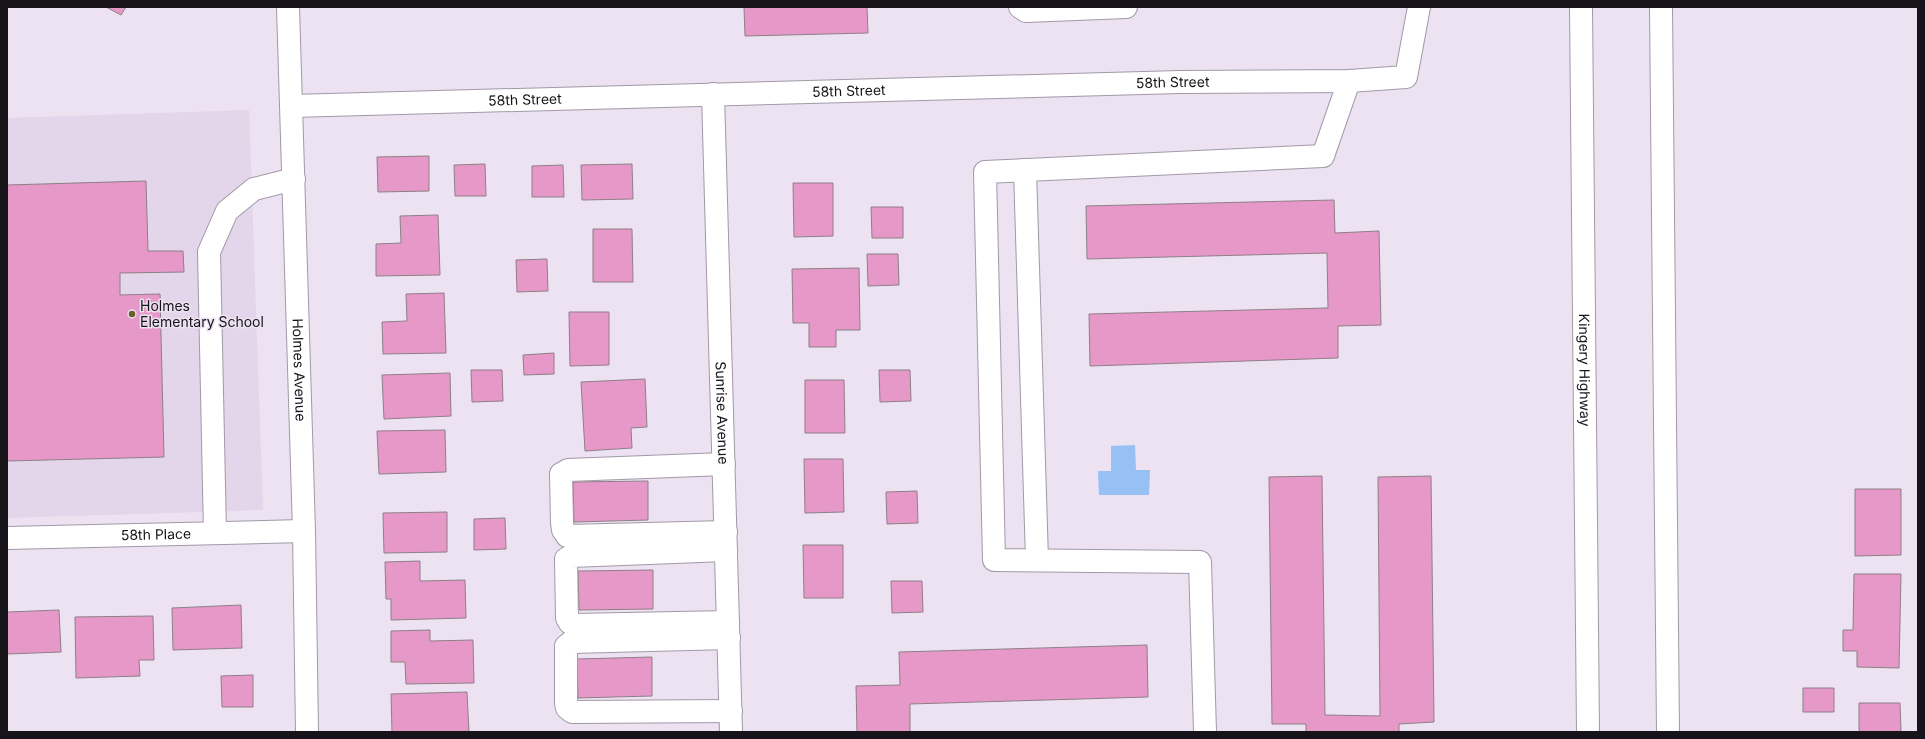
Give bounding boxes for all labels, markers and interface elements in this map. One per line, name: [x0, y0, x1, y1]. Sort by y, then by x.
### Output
street label: 58th Street: [1136, 73, 1210, 91]
street label: 58th Street: [812, 81, 886, 100]
street label: 58th Street: [488, 90, 562, 109]
place label: Holmes Elementary School: [140, 297, 264, 330]
marker: Holmes Elementary School: [127, 309, 137, 319]
street label: Kingery Highway: [1576, 313, 1594, 427]
street label: Holmes Avenue: [290, 318, 310, 422]
street label: Sunrise Avenue: [713, 361, 732, 465]
street label: 58th Place: [121, 525, 191, 543]

